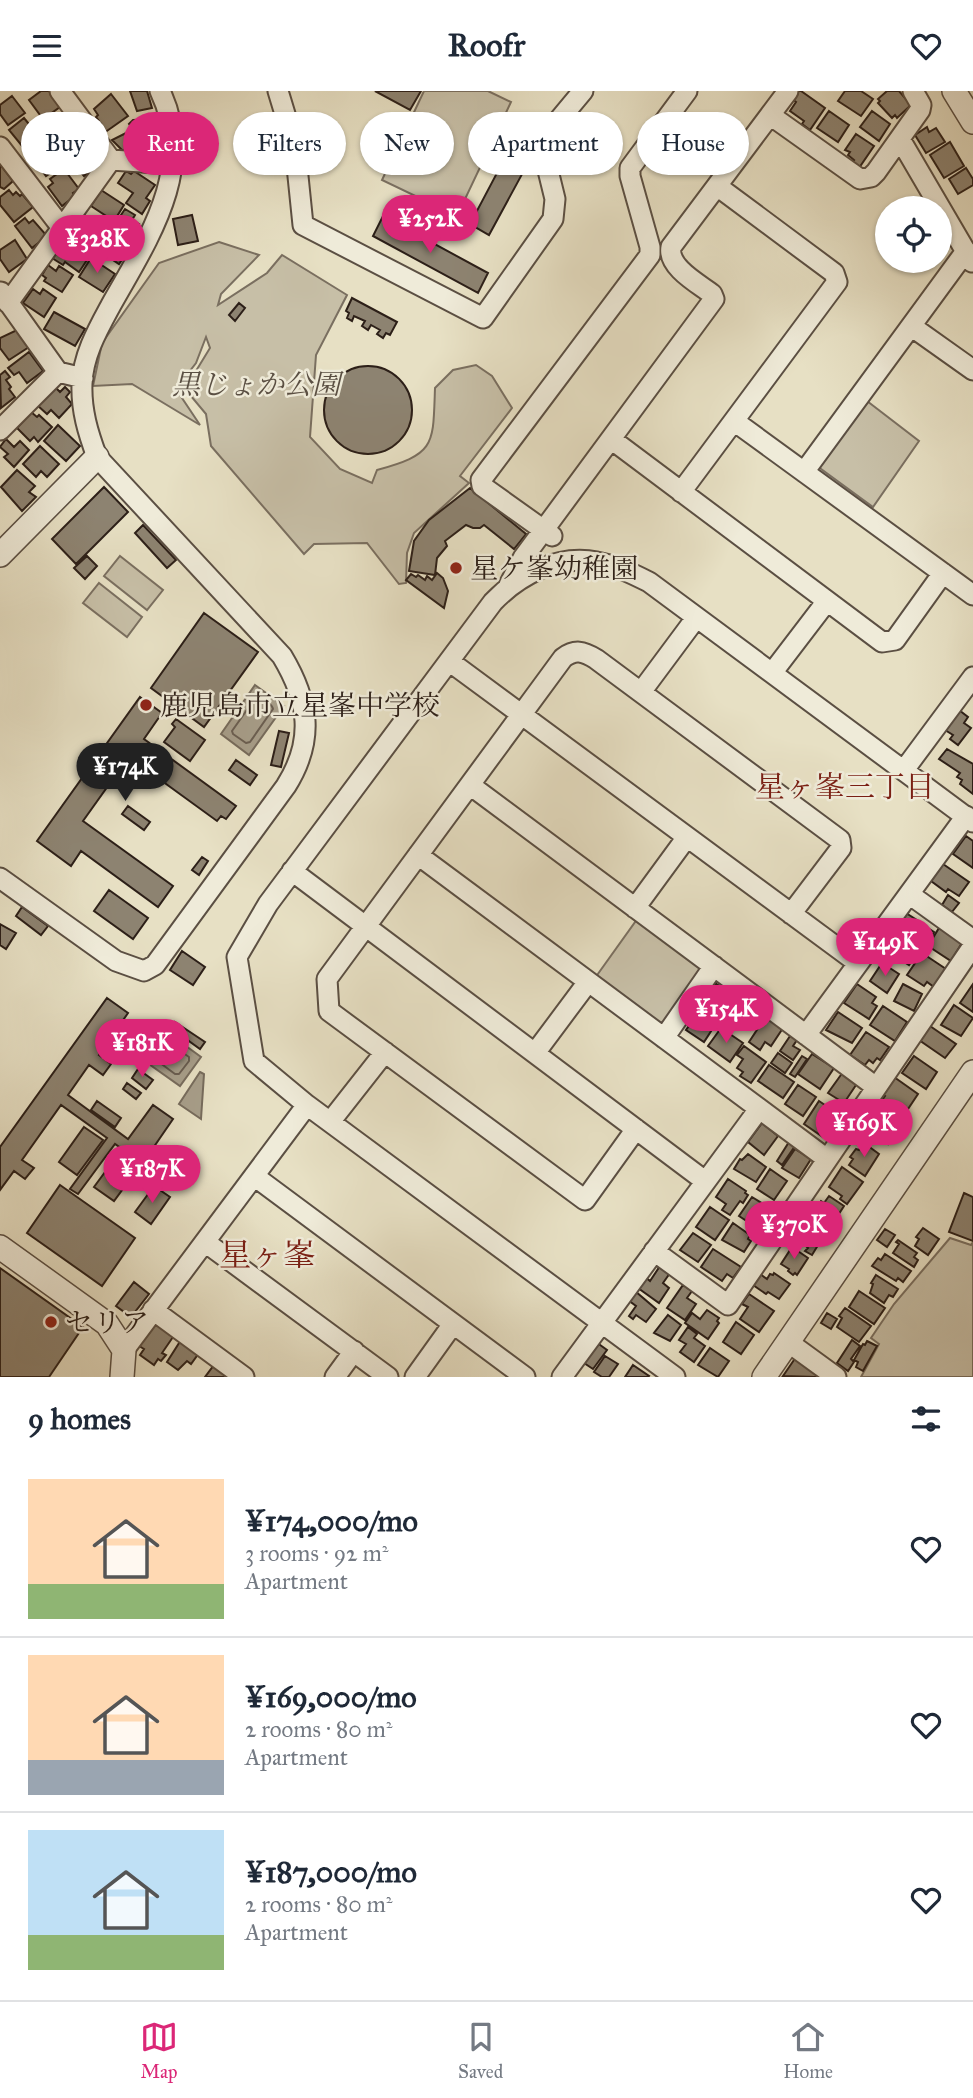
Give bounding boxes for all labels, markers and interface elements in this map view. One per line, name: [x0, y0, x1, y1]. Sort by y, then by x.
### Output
text: Roofr: [448, 26, 525, 65]
icon: menu: [28, 27, 66, 65]
icon: heart: [907, 27, 945, 65]
chip: Buy: [21, 112, 109, 175]
chip: Rent: [123, 112, 219, 175]
chip: Filters: [233, 112, 346, 175]
chip: New: [360, 112, 454, 175]
chip: Apartment: [468, 112, 623, 175]
chip: House: [637, 112, 749, 175]
pin: ¥252K: [381, 195, 479, 255]
map controls: [875, 196, 952, 273]
button: locate: [875, 196, 952, 273]
text: ¥252K: [398, 204, 462, 232]
pin: ¥328K: [48, 215, 146, 275]
text: ¥328K: [65, 224, 129, 252]
park label: 黒じょか公園: [172, 367, 344, 402]
place label: 星ケ峯幼稚園: [470, 551, 638, 586]
marker: 星ケ峯幼稚園: [448, 560, 464, 576]
place label: 鹿児島市立星峯中学校: [160, 688, 440, 723]
marker: 鹿児島市立星峯中学校: [138, 697, 154, 713]
pin: ¥174K: [76, 743, 174, 803]
text: ¥174K: [92, 752, 158, 780]
district label: 星ヶ峯三丁目: [755, 769, 935, 805]
pin: ¥149K: [836, 919, 934, 978]
text: ¥149K: [852, 927, 918, 955]
pin: ¥154K: [677, 985, 775, 1045]
text: ¥154K: [694, 994, 758, 1022]
pin: ¥181K: [93, 1019, 191, 1079]
text: ¥181K: [111, 1028, 173, 1056]
pin: ¥169K: [815, 1100, 913, 1159]
text: ¥169K: [832, 1108, 896, 1136]
pin: ¥187K: [103, 1145, 201, 1205]
text: ¥187K: [119, 1154, 185, 1182]
pin: ¥370K: [745, 1201, 843, 1261]
text: ¥370K: [761, 1210, 827, 1238]
district label: 星ヶ峯: [219, 1236, 315, 1275]
place label: セリア: [65, 1305, 149, 1340]
marker: セリア: [43, 1314, 59, 1330]
icon: filters: [907, 1400, 945, 1438]
text: 9 homes: [28, 1401, 131, 1437]
text: ¥174,000/mo: [245, 1503, 418, 1539]
icon: home: [84, 1507, 168, 1591]
icon: heart: [907, 1530, 945, 1568]
text: 3 rooms · 92 m²: [245, 1539, 388, 1567]
text: Apartment: [245, 1567, 348, 1595]
text: ¥169,000/mo: [245, 1679, 417, 1715]
icon: home: [84, 1683, 168, 1767]
icon: heart: [907, 1706, 945, 1744]
text: 2 rooms · 80 m²: [245, 1715, 392, 1743]
text: Apartment: [245, 1743, 348, 1771]
text: ¥187,000/mo: [245, 1854, 417, 1890]
icon: home: [84, 1858, 168, 1942]
icon: heart: [907, 1881, 945, 1919]
text: 2 rooms · 80 m²: [245, 1890, 392, 1918]
text: Apartment: [245, 1918, 348, 1946]
tab: Map: [140, 2018, 178, 2083]
tab: Saved: [458, 2018, 503, 2083]
tab: Home: [783, 2018, 833, 2083]

